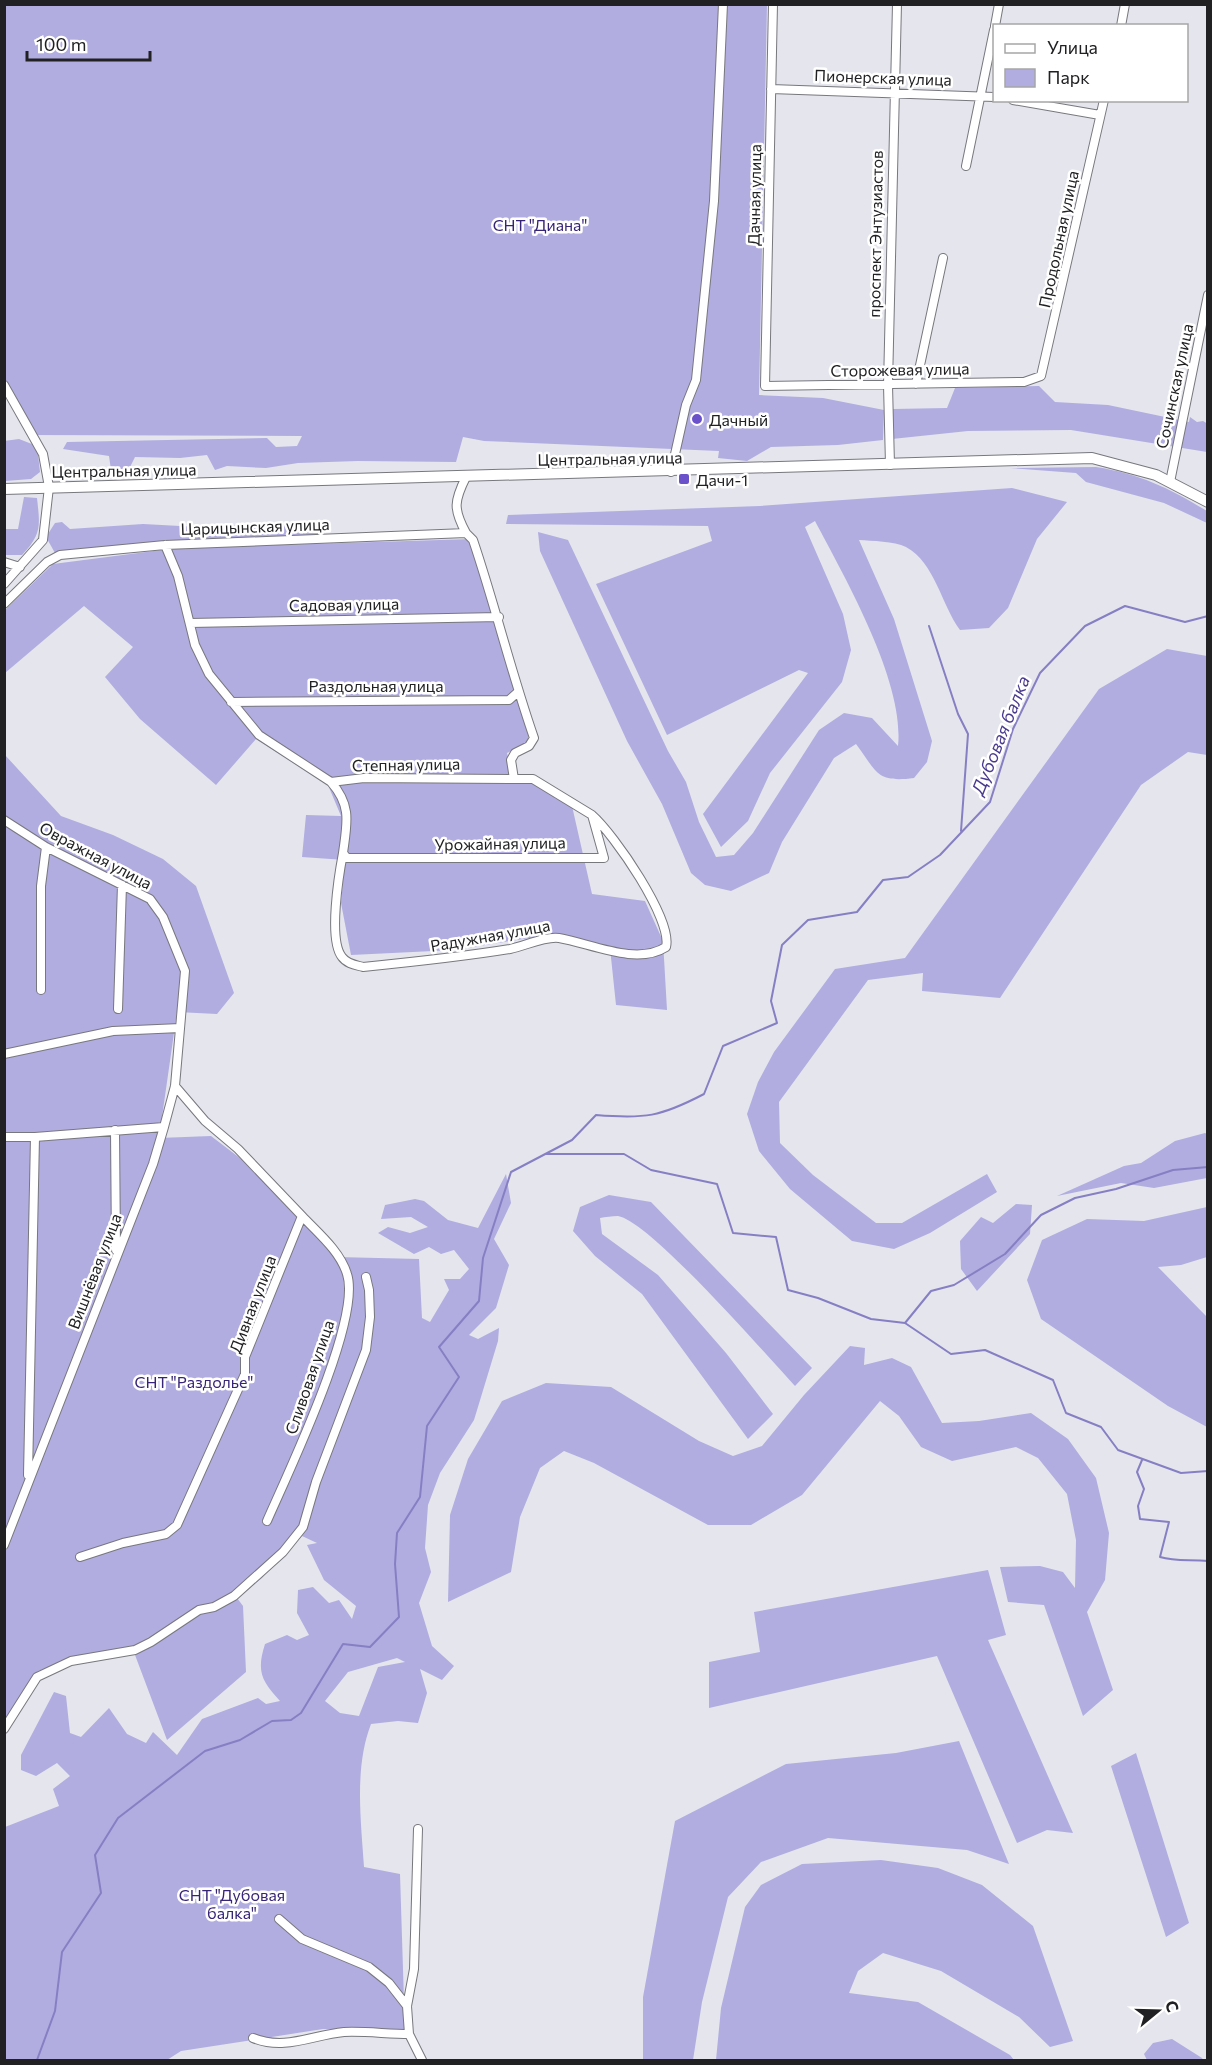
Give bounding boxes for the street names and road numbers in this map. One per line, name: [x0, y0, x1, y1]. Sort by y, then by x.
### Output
street label: Пионерская улица: [814, 65, 952, 89]
street label: Дачная улица: [744, 144, 764, 246]
street label: проспект Энтузиастов: [864, 150, 886, 318]
street label: Продольная улица: [1034, 169, 1082, 309]
street label: Сочинская улица: [1151, 322, 1197, 450]
street label: Сторожевая улица: [830, 358, 970, 380]
street label: Центральная улица: [537, 447, 683, 469]
street label: Центральная улица: [51, 459, 197, 481]
street label: Царицынская улица: [180, 514, 330, 538]
street label: Садовая улица: [289, 594, 399, 614]
street label: Раздольная улица: [309, 676, 443, 695]
street label: Степная улица: [352, 754, 460, 774]
street label: Овражная улица: [37, 817, 155, 893]
street label: Урожайная улица: [434, 832, 566, 854]
street label: Радужная улица: [429, 915, 551, 955]
street label: Вишнёвая улица: [63, 1210, 125, 1332]
street label: Дивная улица: [225, 1253, 279, 1355]
street label: Сливовая улица: [281, 1317, 337, 1437]

